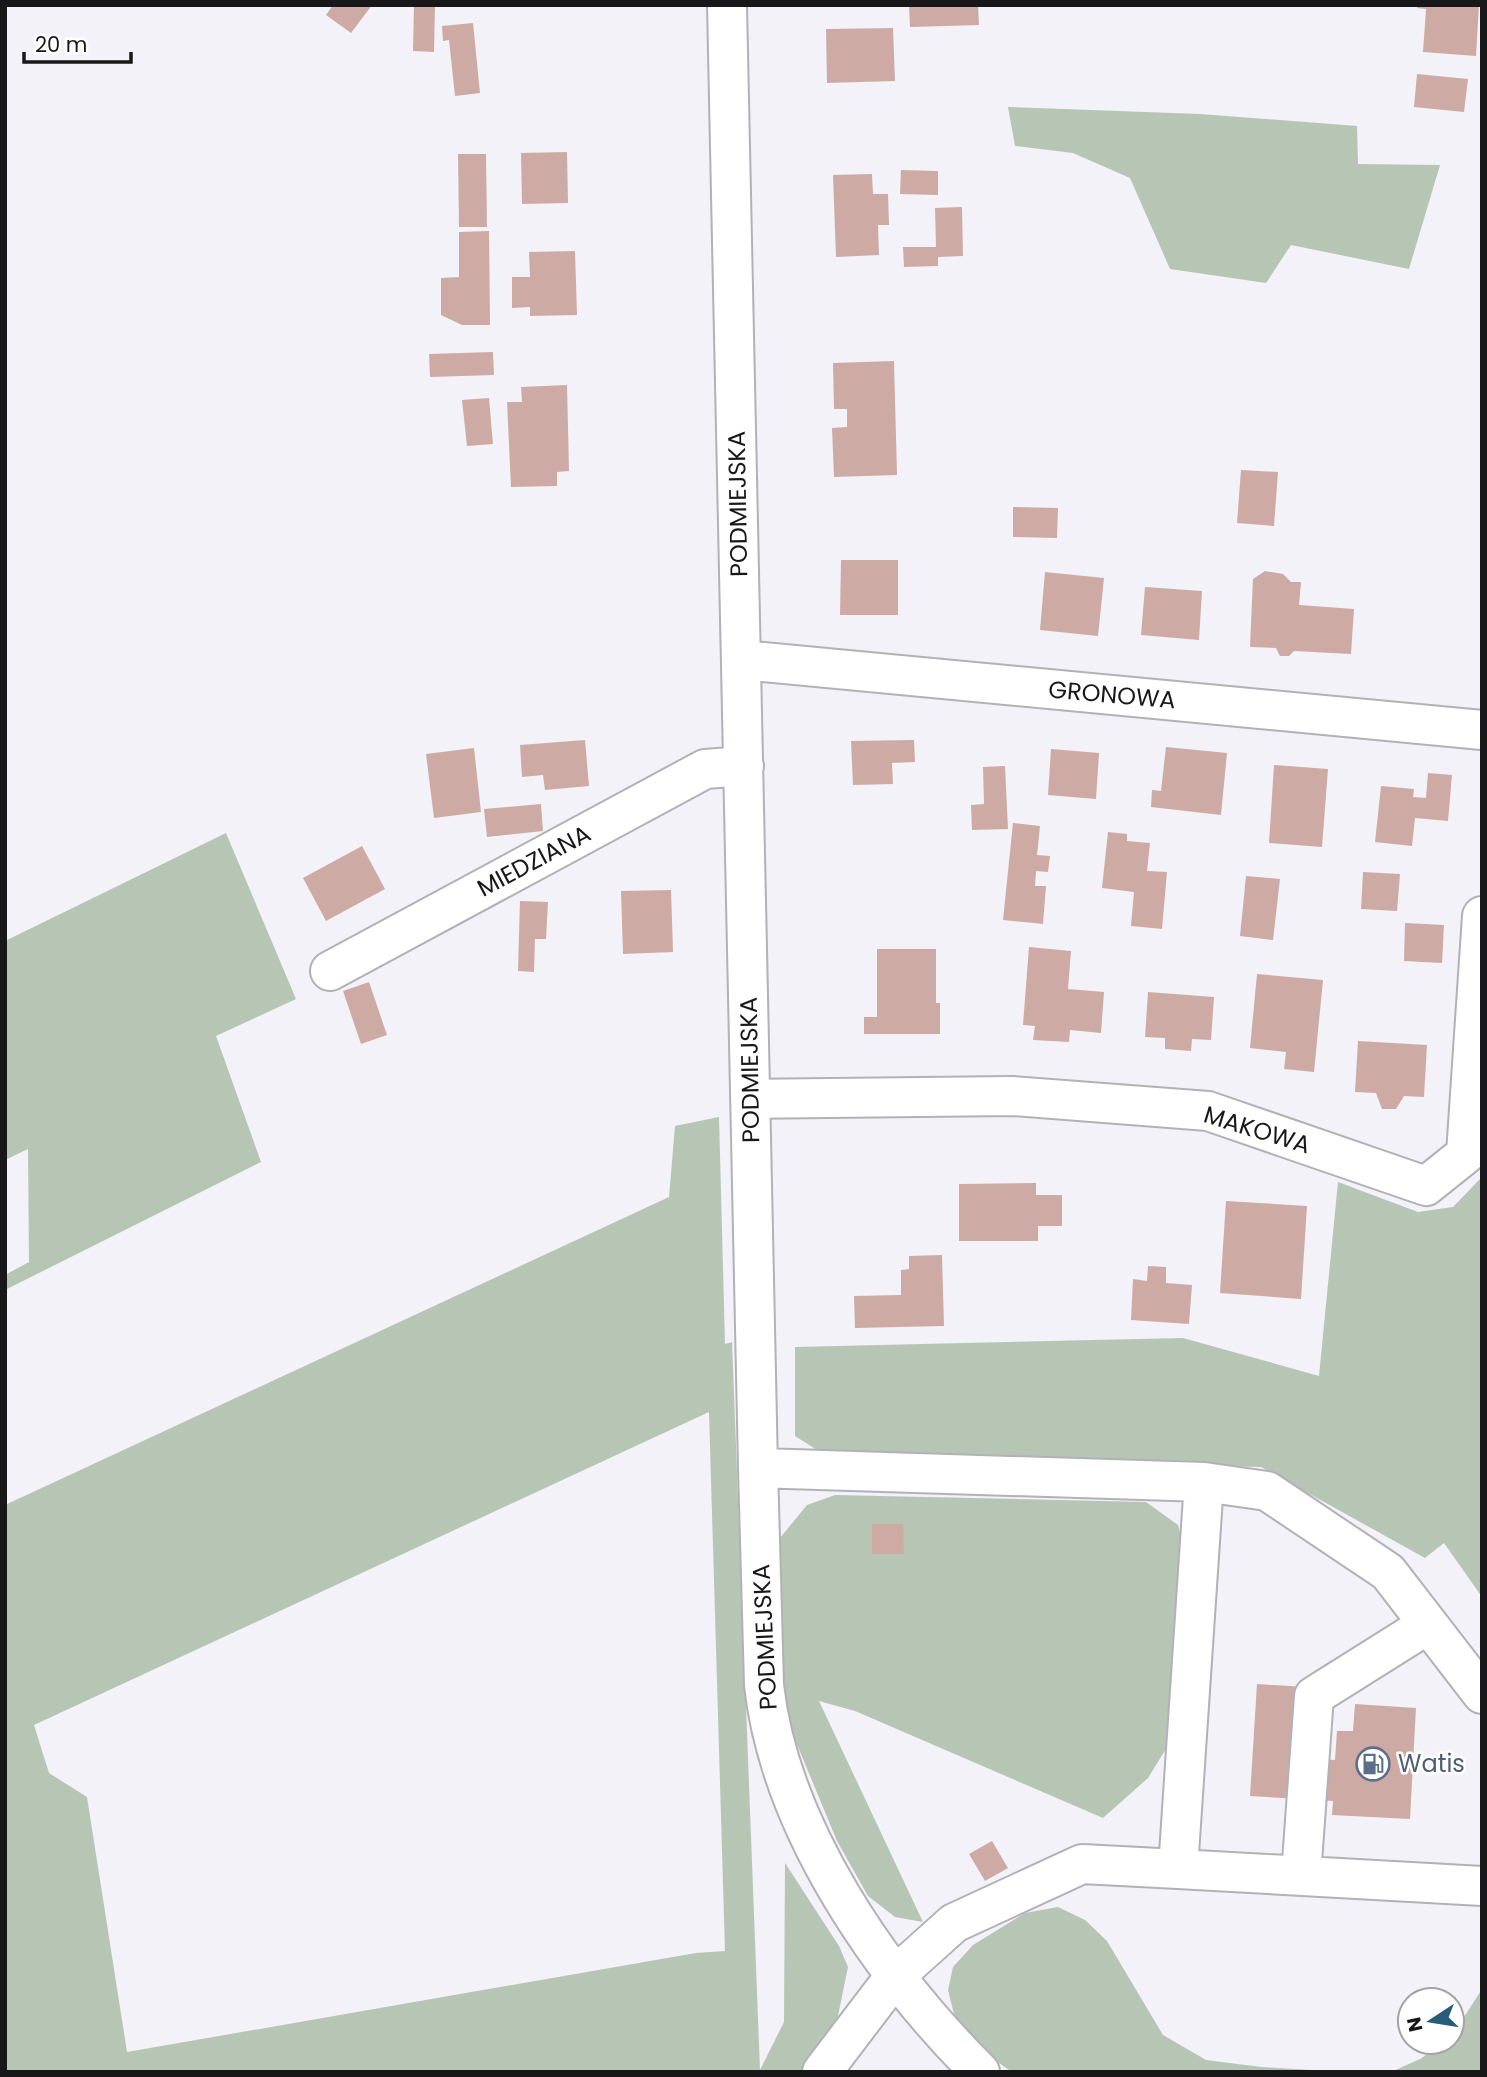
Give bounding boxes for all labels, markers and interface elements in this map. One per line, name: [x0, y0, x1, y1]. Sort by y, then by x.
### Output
scale bar: [24, 21, 131, 65]
text: 20 m: [35, 30, 88, 59]
street label: PODMIEJSKA: [720, 431, 755, 577]
street label: GRONOWA: [1047, 673, 1177, 716]
street label: MIEDZIANA: [471, 817, 596, 904]
street label: PODMIEJSKA: [732, 997, 767, 1143]
street label: MAKOWA: [1200, 1098, 1314, 1161]
street label: PODMIEJSKA: [744, 1563, 785, 1711]
fuel station icon: Watis: [1354, 1745, 1392, 1783]
place label: Watis: [1398, 1747, 1465, 1780]
north arrow: [1396, 1986, 1466, 2056]
text: N: [1400, 2015, 1430, 2034]

